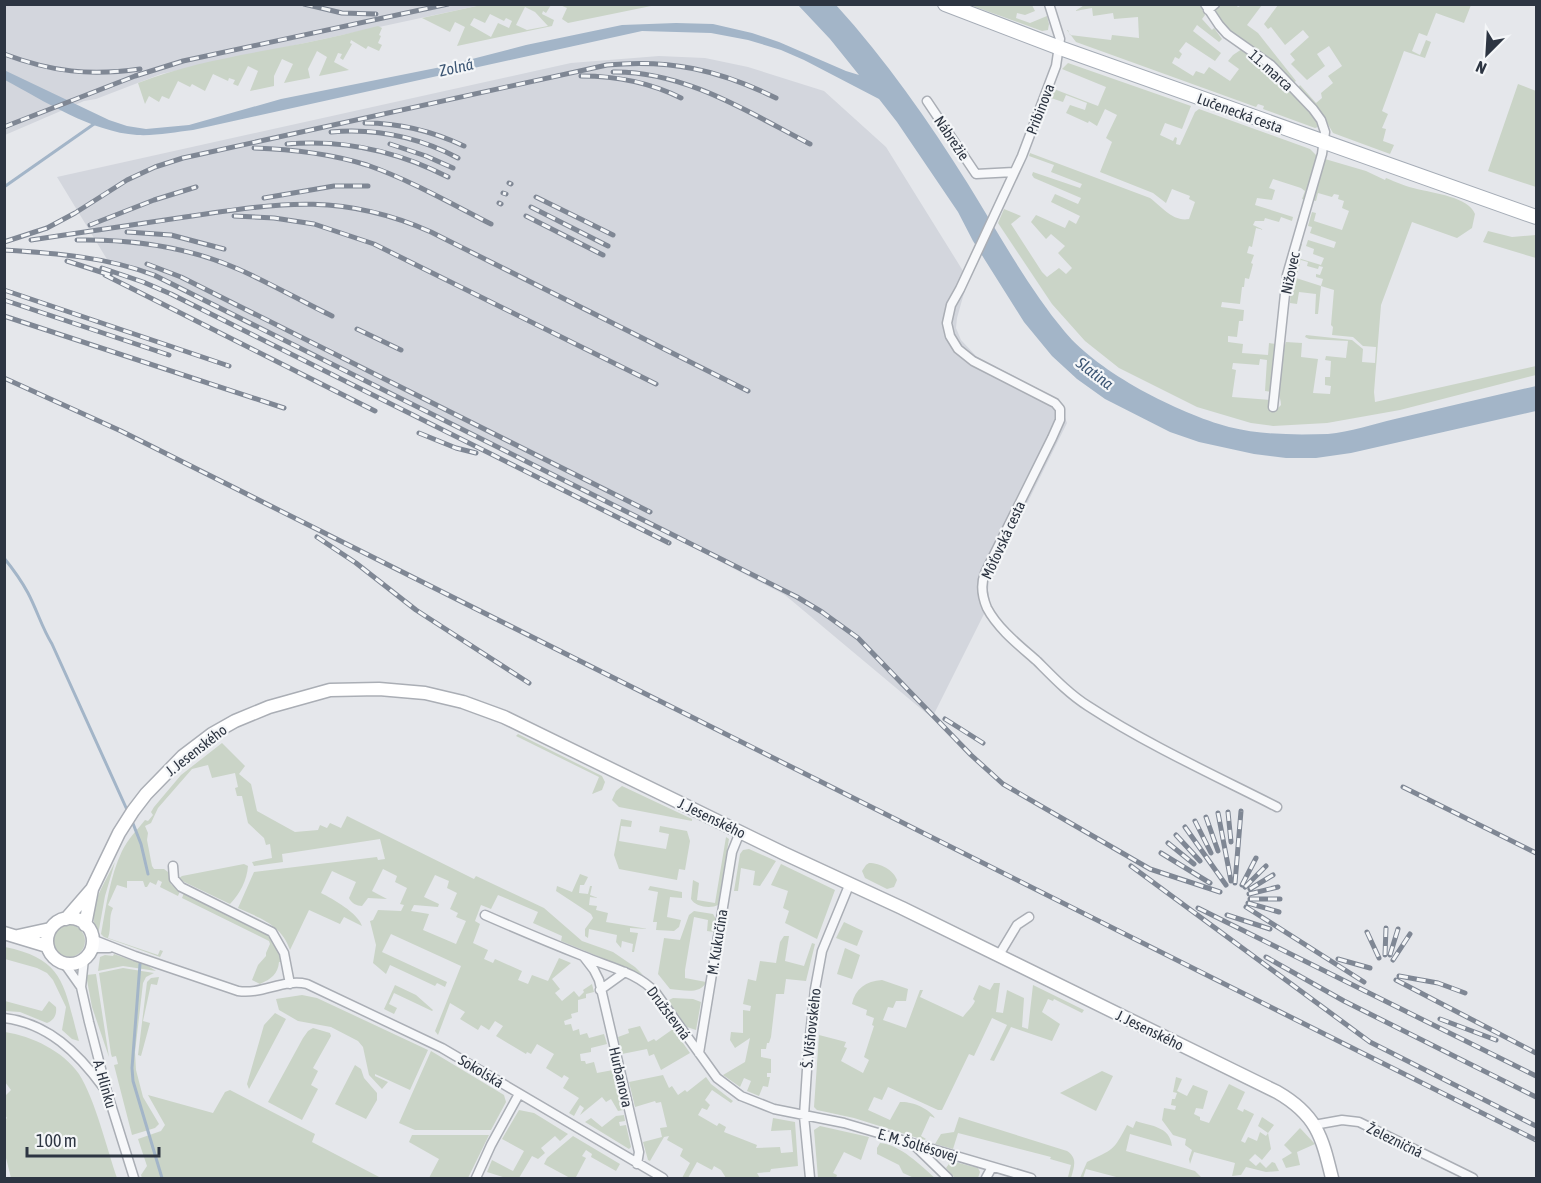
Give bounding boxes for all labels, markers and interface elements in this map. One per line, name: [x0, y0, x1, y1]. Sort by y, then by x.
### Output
north arrow: [1457, 24, 1517, 84]
street label: 11. marca: [1245, 46, 1297, 94]
water label: Zolná: [437, 55, 475, 79]
text: N: [1473, 58, 1489, 78]
street label: Pribinova: [1023, 81, 1057, 137]
street label: Lučenecká cesta: [1195, 90, 1285, 136]
street label: Nábrežie: [931, 113, 973, 164]
street label: Nižovec: [1277, 250, 1303, 296]
water label: Slatina: [1072, 353, 1117, 393]
street label: Môťovská cesta: [977, 498, 1029, 582]
street label: J. Jesenského: [162, 721, 230, 779]
street label: J. Jesenského: [675, 794, 749, 842]
street label: M. Kukučína: [703, 908, 731, 976]
street label: Družstevná: [644, 983, 694, 1043]
street label: Š. Višňovského: [798, 987, 824, 1069]
street label: J. Jesenského: [1113, 1006, 1187, 1054]
street label: Hurbanova: [606, 1045, 636, 1109]
street label: Sokolská: [455, 1051, 507, 1091]
street label: A. Hlinku: [90, 1058, 120, 1110]
street label: Železničná: [1364, 1119, 1426, 1161]
scale bar: [27, 1120, 159, 1158]
street label: E. M. Šoltésovej: [876, 1125, 960, 1165]
text: 100 m: [36, 1130, 77, 1151]

